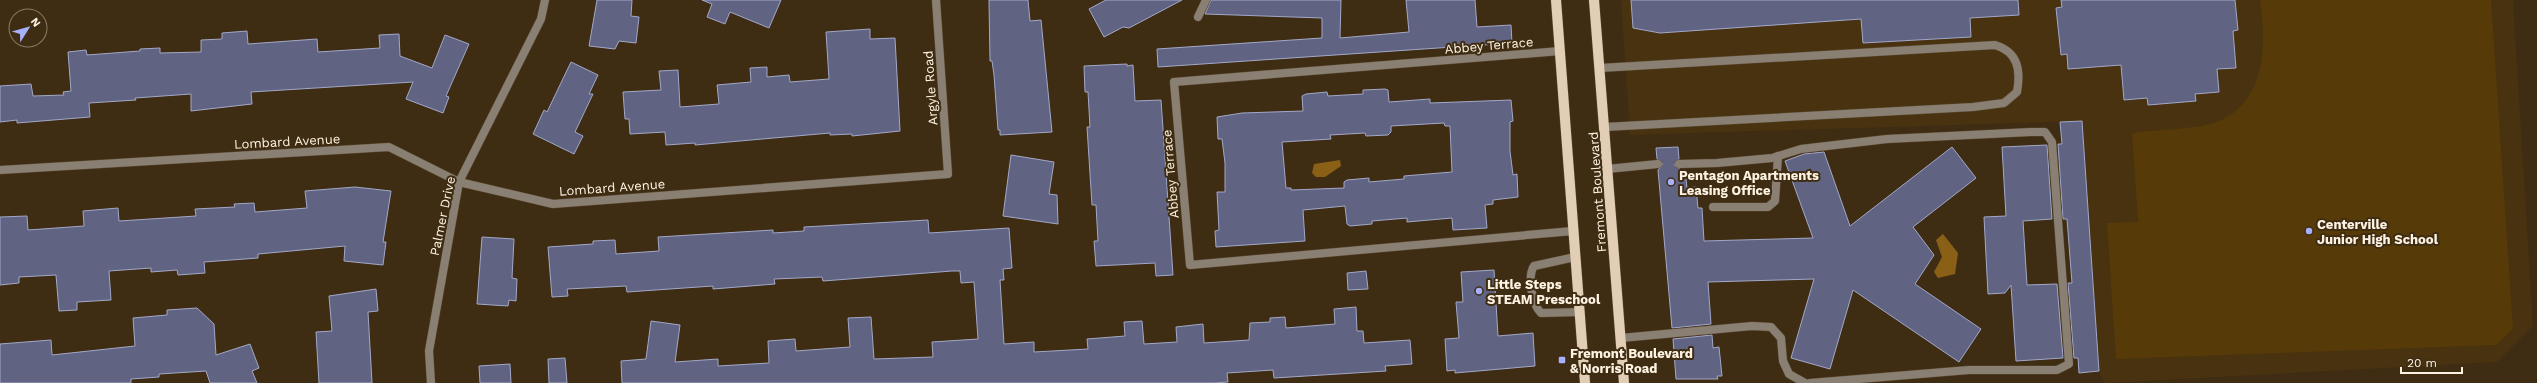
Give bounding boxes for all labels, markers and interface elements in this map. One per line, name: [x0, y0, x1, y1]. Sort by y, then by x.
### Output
north arrow: [8, 8, 48, 48]
text: N: [28, 15, 43, 29]
street label: Abbey Terrace: [1444, 34, 1534, 57]
street label: Argyle Road: [920, 50, 941, 126]
street label: Abbey Terrace: [1159, 129, 1182, 219]
street label: Lombard Avenue: [233, 131, 341, 152]
street label: Fremont Boulevard: [1586, 131, 1609, 253]
place label: Pentagon Apartments Leasing Office: [1679, 168, 1819, 198]
street label: Palmer Drive: [427, 175, 458, 257]
street label: Lombard Avenue: [558, 176, 666, 199]
marker: Pentagon Apartments Leasing Office: [1666, 177, 1676, 187]
place label: Centerville Junior High School: [2317, 217, 2439, 247]
marker: Centerville Junior High School: [2304, 226, 2314, 236]
place label: Little Steps STEAM Preschool: [1487, 277, 1601, 307]
marker: Little Steps STEAM Preschool: [1474, 286, 1484, 296]
place label: Fremont Boulevard & Norris Road: [1570, 346, 1693, 376]
scale bar: [2401, 349, 2462, 375]
marker: Fremont Boulevard & Norris Road: [1557, 355, 1567, 365]
text: 20 m: [2407, 356, 2437, 370]

